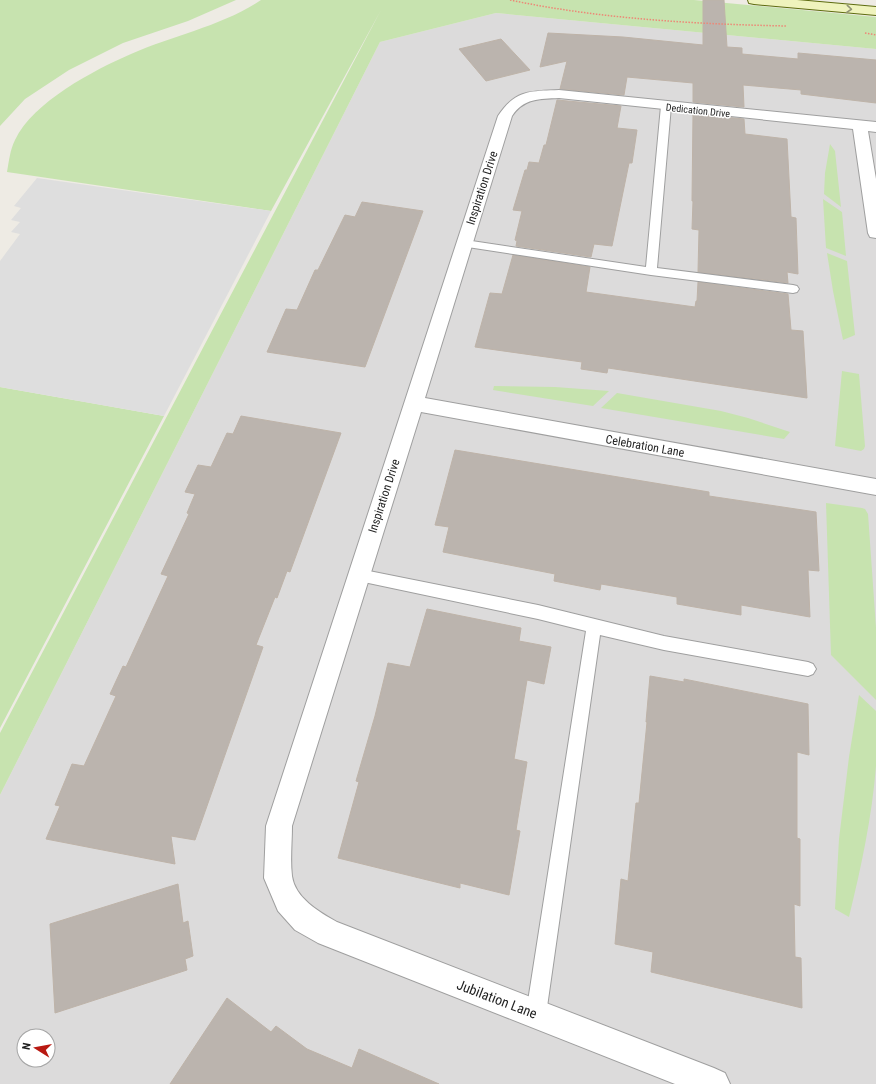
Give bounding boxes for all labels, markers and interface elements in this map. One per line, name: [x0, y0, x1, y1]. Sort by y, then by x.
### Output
one-way arrow: [846, 4, 852, 13]
street label: Dedication Drive: [665, 102, 731, 119]
street label: Inspiration Drive: [463, 149, 501, 227]
street label: Celebration Lane: [605, 432, 686, 460]
street label: Inspiration Drive: [365, 457, 403, 535]
street label: Jubilation Lane: [455, 976, 540, 1022]
north arrow: [16, 1028, 56, 1068]
text: N: [20, 1041, 34, 1051]

